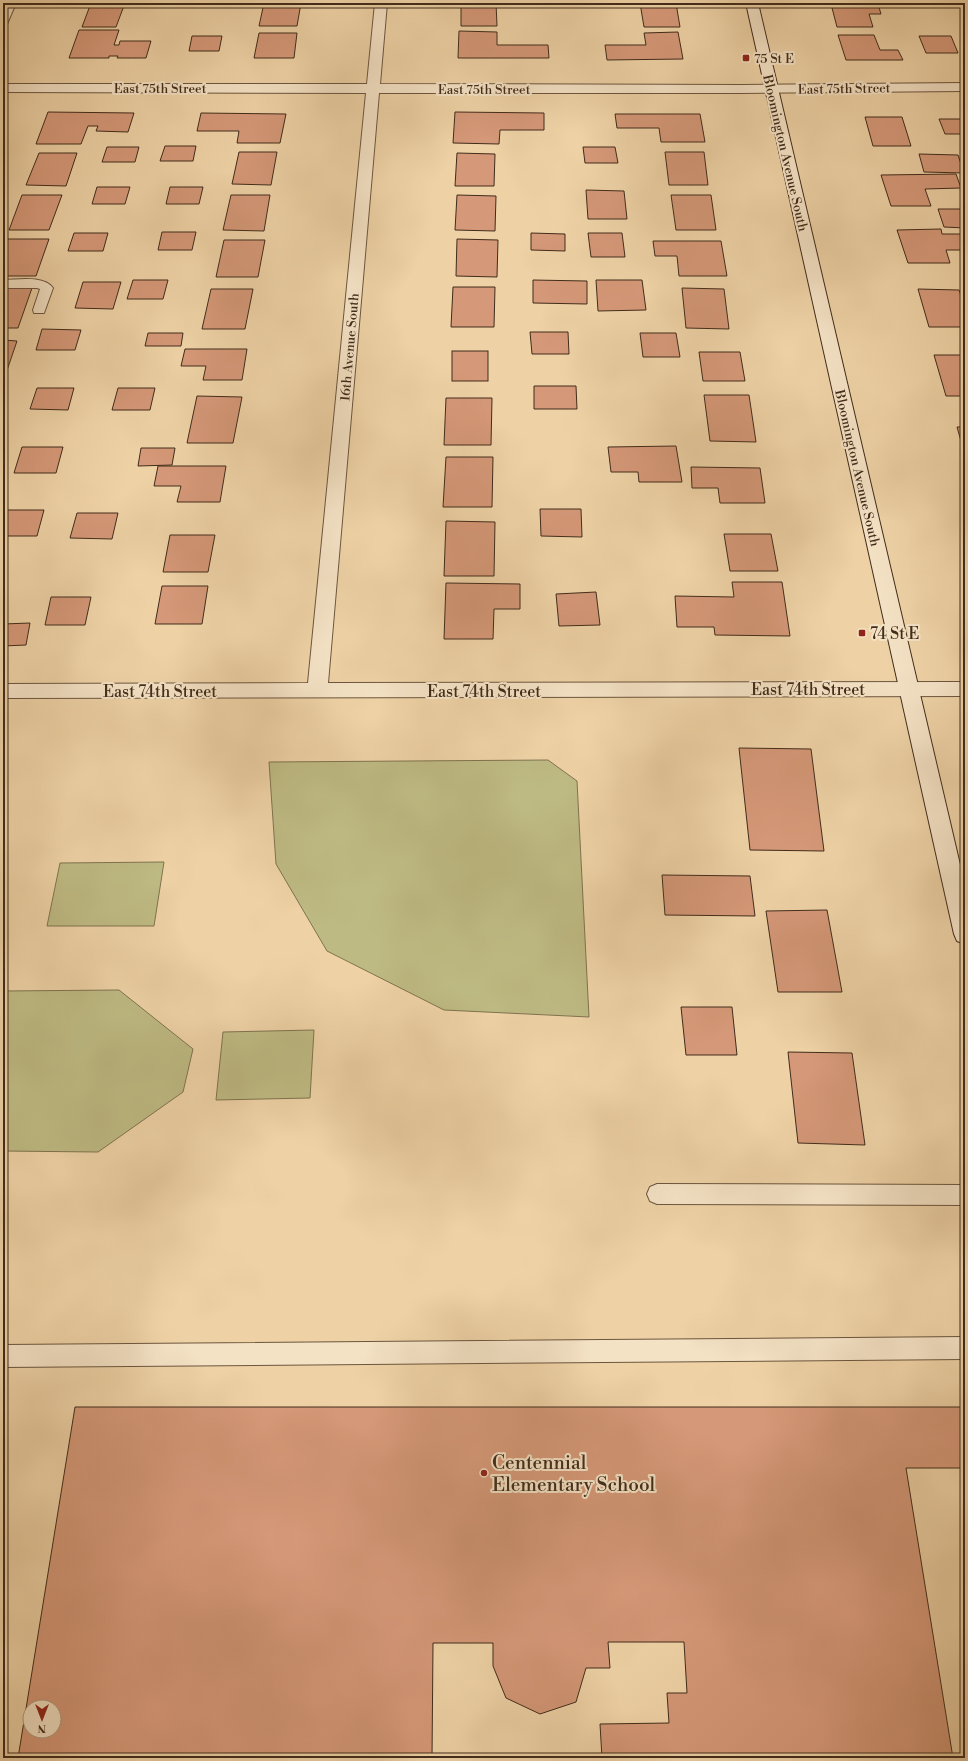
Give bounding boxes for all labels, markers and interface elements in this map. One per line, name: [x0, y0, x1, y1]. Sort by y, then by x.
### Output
place label: 75 St E: [754, 51, 794, 67]
marker: 75 St E: [741, 53, 751, 63]
street label: Bloomington Avenue South: [759, 72, 811, 233]
street label: East 75th Street: [798, 80, 891, 98]
street label: East 75th Street: [114, 81, 207, 97]
street label: East 75th Street: [438, 82, 531, 98]
street label: 16th Avenue South: [337, 292, 363, 402]
street label: Bloomington Avenue South: [831, 387, 883, 548]
place label: 74 St E: [870, 624, 919, 644]
marker: 74 St E: [857, 628, 867, 638]
street label: East 74th Street: [751, 680, 865, 700]
street label: East 74th Street: [103, 682, 217, 702]
street label: East 74th Street: [427, 682, 541, 702]
place label: Centennial Elementary School: [492, 1451, 656, 1497]
marker: Centennial Elementary School: [479, 1468, 489, 1478]
north arrow: [22, 1699, 62, 1739]
text: N: [37, 1721, 46, 1735]

